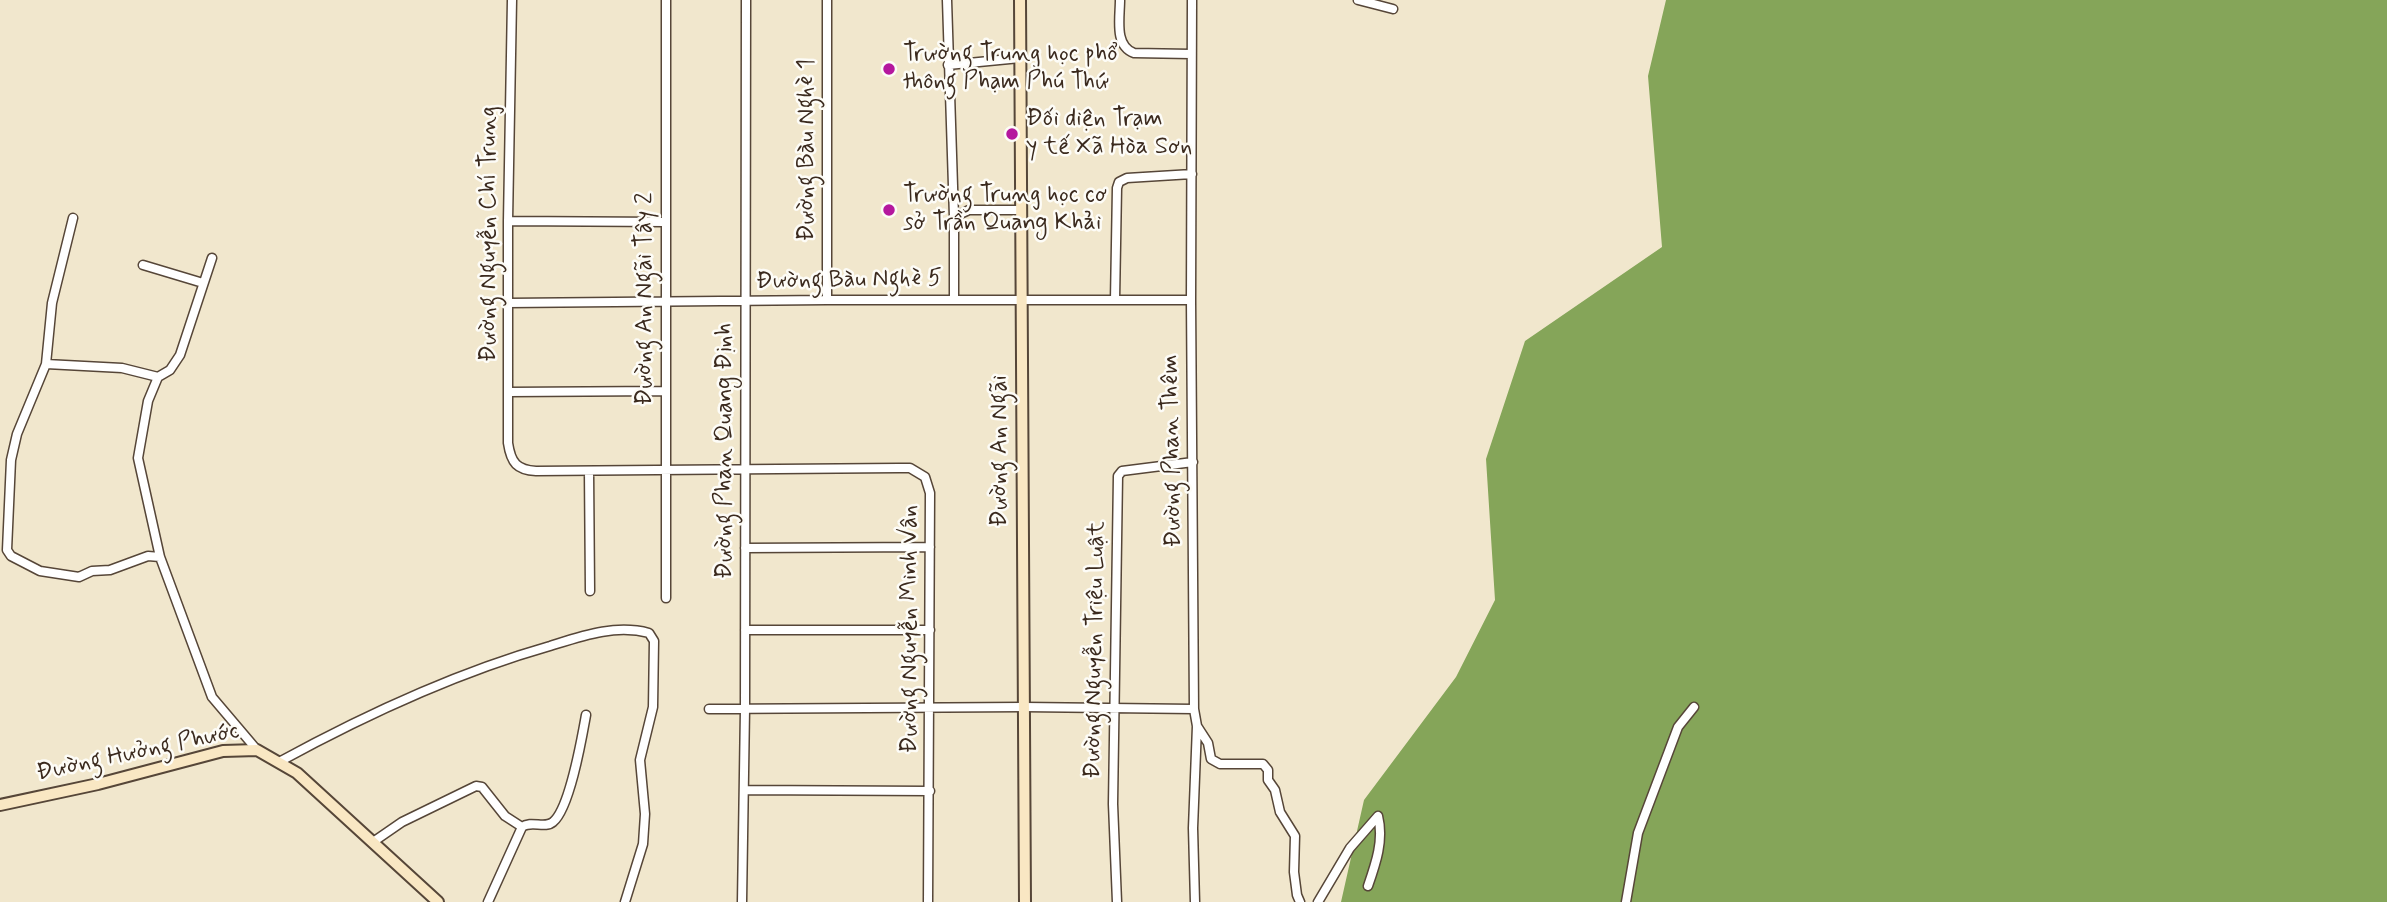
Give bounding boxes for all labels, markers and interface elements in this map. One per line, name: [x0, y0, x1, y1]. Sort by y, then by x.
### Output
place label: Trường Trung học phổ thông Phạm Phú Thứ: [903, 41, 1118, 97]
street label: Đường Bàu Nghè 1: [794, 59, 822, 241]
marker: Trường Trung học phổ thông Phạm Phú Thứ: [881, 61, 897, 77]
street label: Đường Nguyễn Chí Trung: [476, 106, 504, 362]
place label: Đối diện Trạm y tế Xã Hòa Sơn: [1026, 106, 1192, 162]
marker: Đối diện Trạm y tế Xã Hòa Sơn: [1004, 126, 1020, 142]
place label: Trường Trung học cơ sở Trần Quang Khải: [903, 182, 1107, 238]
street label: Đường An Ngãi Tây 2: [632, 192, 660, 406]
marker: Trường Trung học cơ sở Trần Quang Khải: [881, 202, 897, 218]
street label: Đường Bàu Nghè 5: [756, 265, 942, 297]
street label: Đường Phan Quang Định: [712, 323, 740, 579]
street label: Đường Phan Thêm: [1157, 354, 1189, 548]
street label: Đường An Ngãi: [987, 375, 1015, 527]
street label: Đường Nguyễn Minh Vân: [897, 505, 925, 753]
street label: Đường Nguyễn Triệu Luật: [1079, 521, 1113, 779]
street label: Đường Hưởng Phước: [34, 717, 242, 789]

